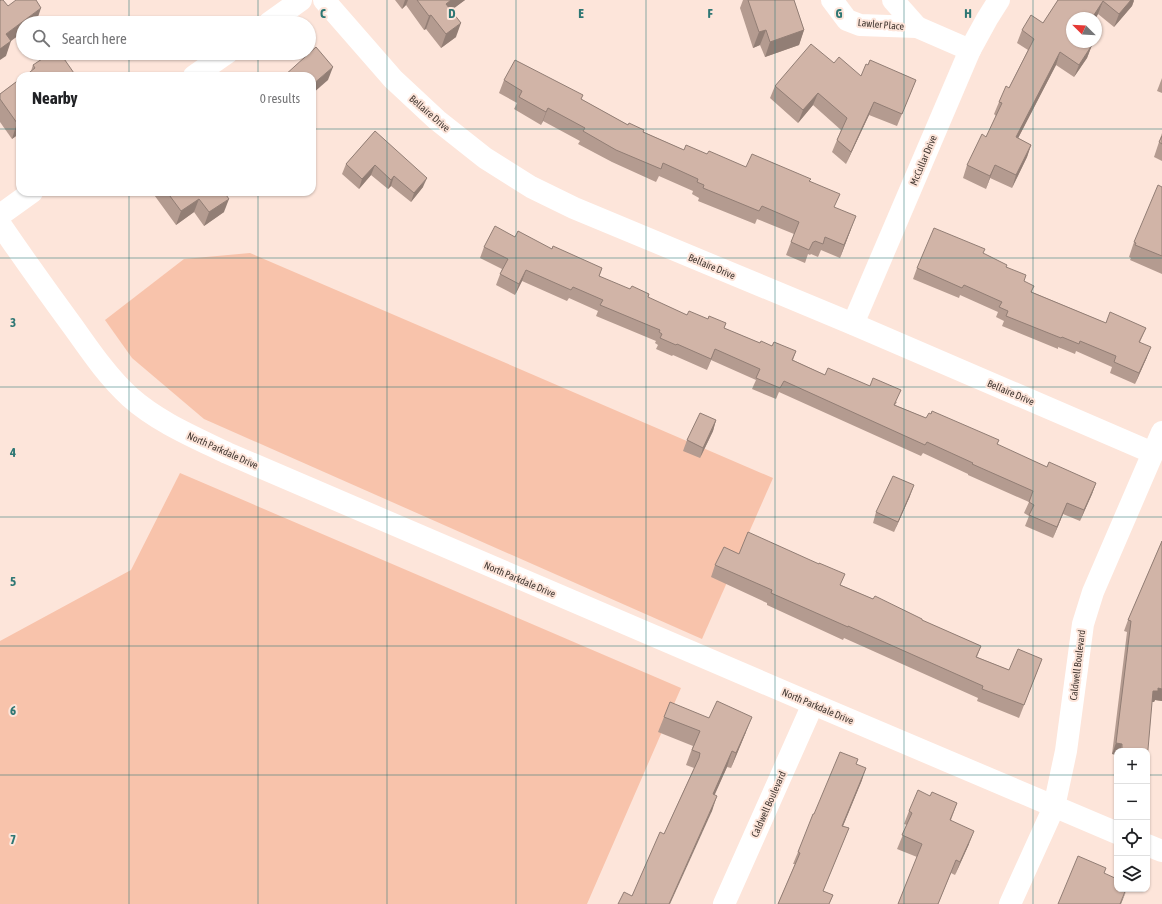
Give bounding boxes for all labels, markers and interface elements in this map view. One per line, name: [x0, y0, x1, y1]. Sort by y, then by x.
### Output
text: C: [320, 6, 326, 21]
text: D: [448, 6, 456, 21]
text: E: [578, 6, 584, 21]
text: F: [707, 6, 713, 21]
text: G: [836, 6, 843, 21]
text: H: [964, 6, 972, 21]
north arrow: [1066, 12, 1102, 48]
search box: [16, 16, 316, 60]
street label: Lawler Place: [857, 17, 905, 32]
icon: search: [30, 27, 52, 49]
text: Search here: [62, 30, 127, 47]
text: Nearby: [32, 88, 78, 108]
text: 0 results: [260, 91, 300, 106]
street label: Bellaire Drive: [407, 93, 452, 134]
street label: McCullar Drive: [908, 133, 939, 187]
street label: Bellaire Drive: [687, 252, 737, 281]
text: 3: [10, 315, 16, 330]
street label: Bellaire Drive: [986, 378, 1036, 407]
street label: North Parkdale Drive: [186, 430, 260, 471]
text: 4: [9, 445, 16, 460]
street label: North Parkdale Drive: [483, 559, 557, 600]
text: 5: [10, 574, 16, 589]
street label: Caldwell Boulevard: [1068, 629, 1087, 701]
street label: North Parkdale Drive: [781, 686, 855, 727]
text: 6: [10, 703, 16, 718]
map controls: [1114, 748, 1150, 892]
button: +: [1114, 748, 1150, 784]
street label: Caldwell Boulevard: [749, 769, 788, 839]
button: −: [1114, 784, 1150, 820]
button: locate: [1114, 820, 1150, 856]
text: 7: [10, 832, 16, 847]
button: layers: [1114, 856, 1150, 892]

